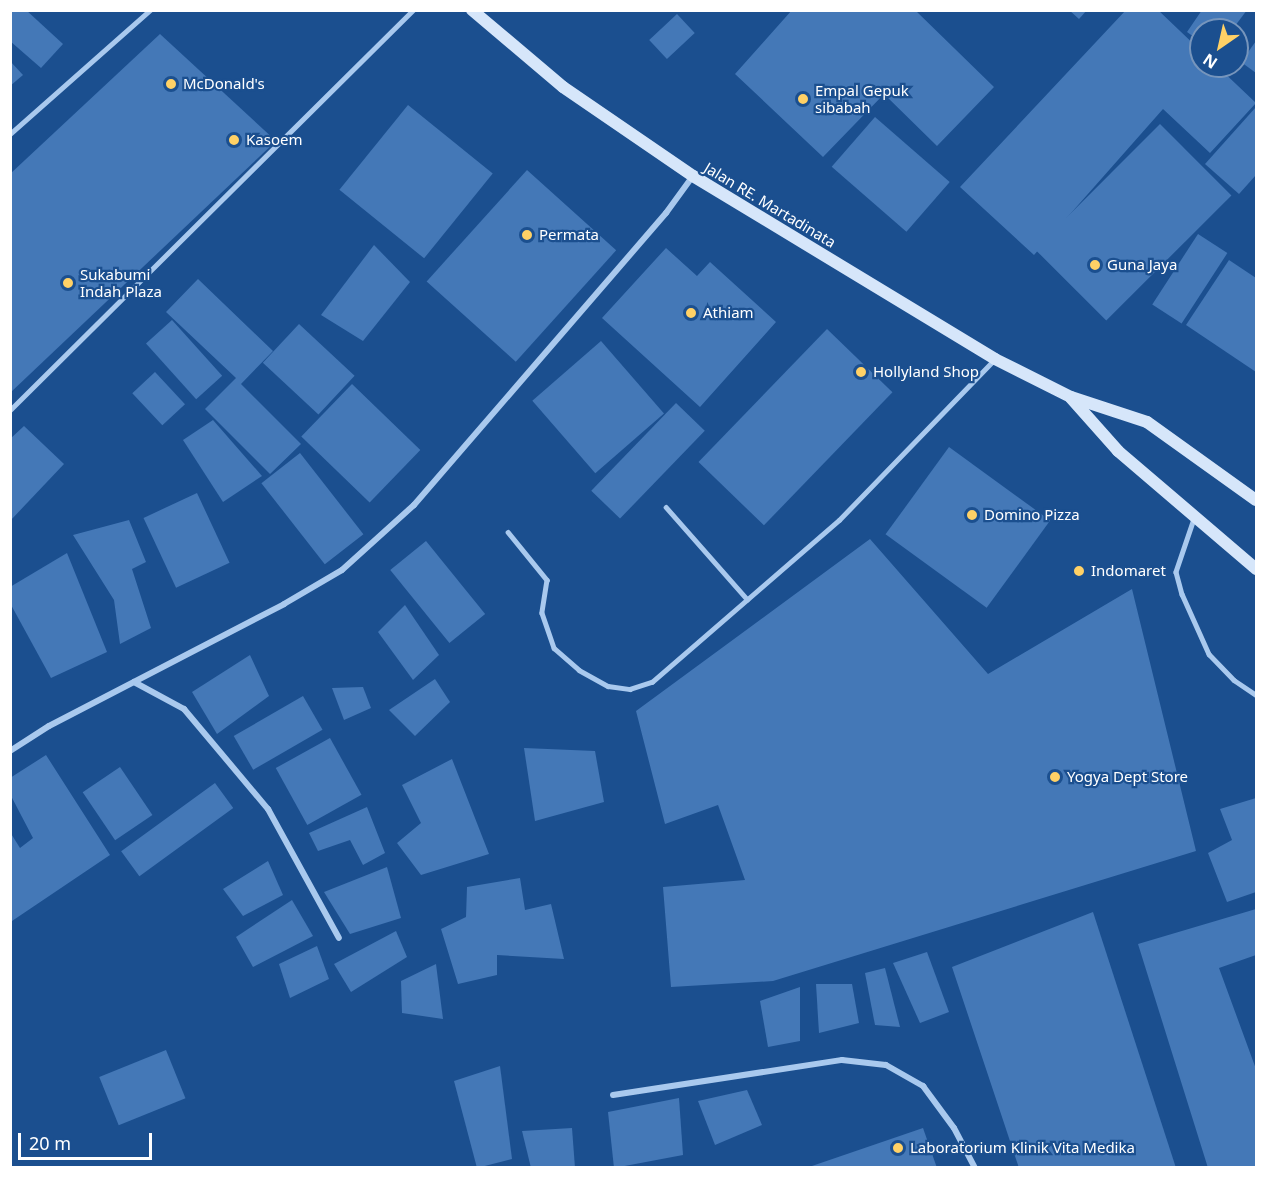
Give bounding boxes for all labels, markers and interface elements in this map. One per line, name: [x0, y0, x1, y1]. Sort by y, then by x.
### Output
north arrow: [1189, 18, 1249, 78]
text: N: [1199, 49, 1222, 74]
place label: McDonald's: [183, 75, 265, 93]
marker: McDonald's: [164, 77, 178, 91]
place label: Empal Gepuk sibabah: [815, 81, 909, 116]
marker: Empal Gepuk sibabah: [796, 92, 810, 106]
place label: Kasoem: [246, 131, 302, 149]
marker: Kasoem: [227, 133, 241, 147]
street label: Jalan RE. Martadinata: [701, 159, 839, 251]
place label: Permata: [539, 226, 599, 244]
marker: Permata: [520, 228, 534, 242]
place label: Guna Jaya: [1107, 256, 1177, 274]
marker: Guna Jaya: [1088, 258, 1102, 272]
place label: Sukabumi Indah Plaza: [80, 265, 162, 300]
marker: Sukabumi Indah Plaza: [61, 276, 75, 290]
place label: Athiam: [703, 304, 754, 322]
marker: Athiam: [684, 306, 698, 320]
place label: Hollyland Shop: [873, 363, 979, 381]
marker: Hollyland Shop: [854, 365, 868, 379]
place label: Domino Pizza: [984, 506, 1080, 524]
marker: Domino Pizza: [965, 508, 979, 522]
place label: Indomaret: [1091, 562, 1166, 580]
marker: Indomaret: [1072, 564, 1086, 578]
place label: Yogya Dept Store: [1067, 768, 1188, 786]
marker: Yogya Dept Store: [1048, 770, 1062, 784]
scale bar: [21, 1121, 154, 1159]
text: 20 m: [29, 1131, 71, 1155]
place label: Laboratorium Klinik Vita Medika: [910, 1139, 1135, 1157]
marker: Laboratorium Klinik Vita Medika: [891, 1141, 905, 1155]

